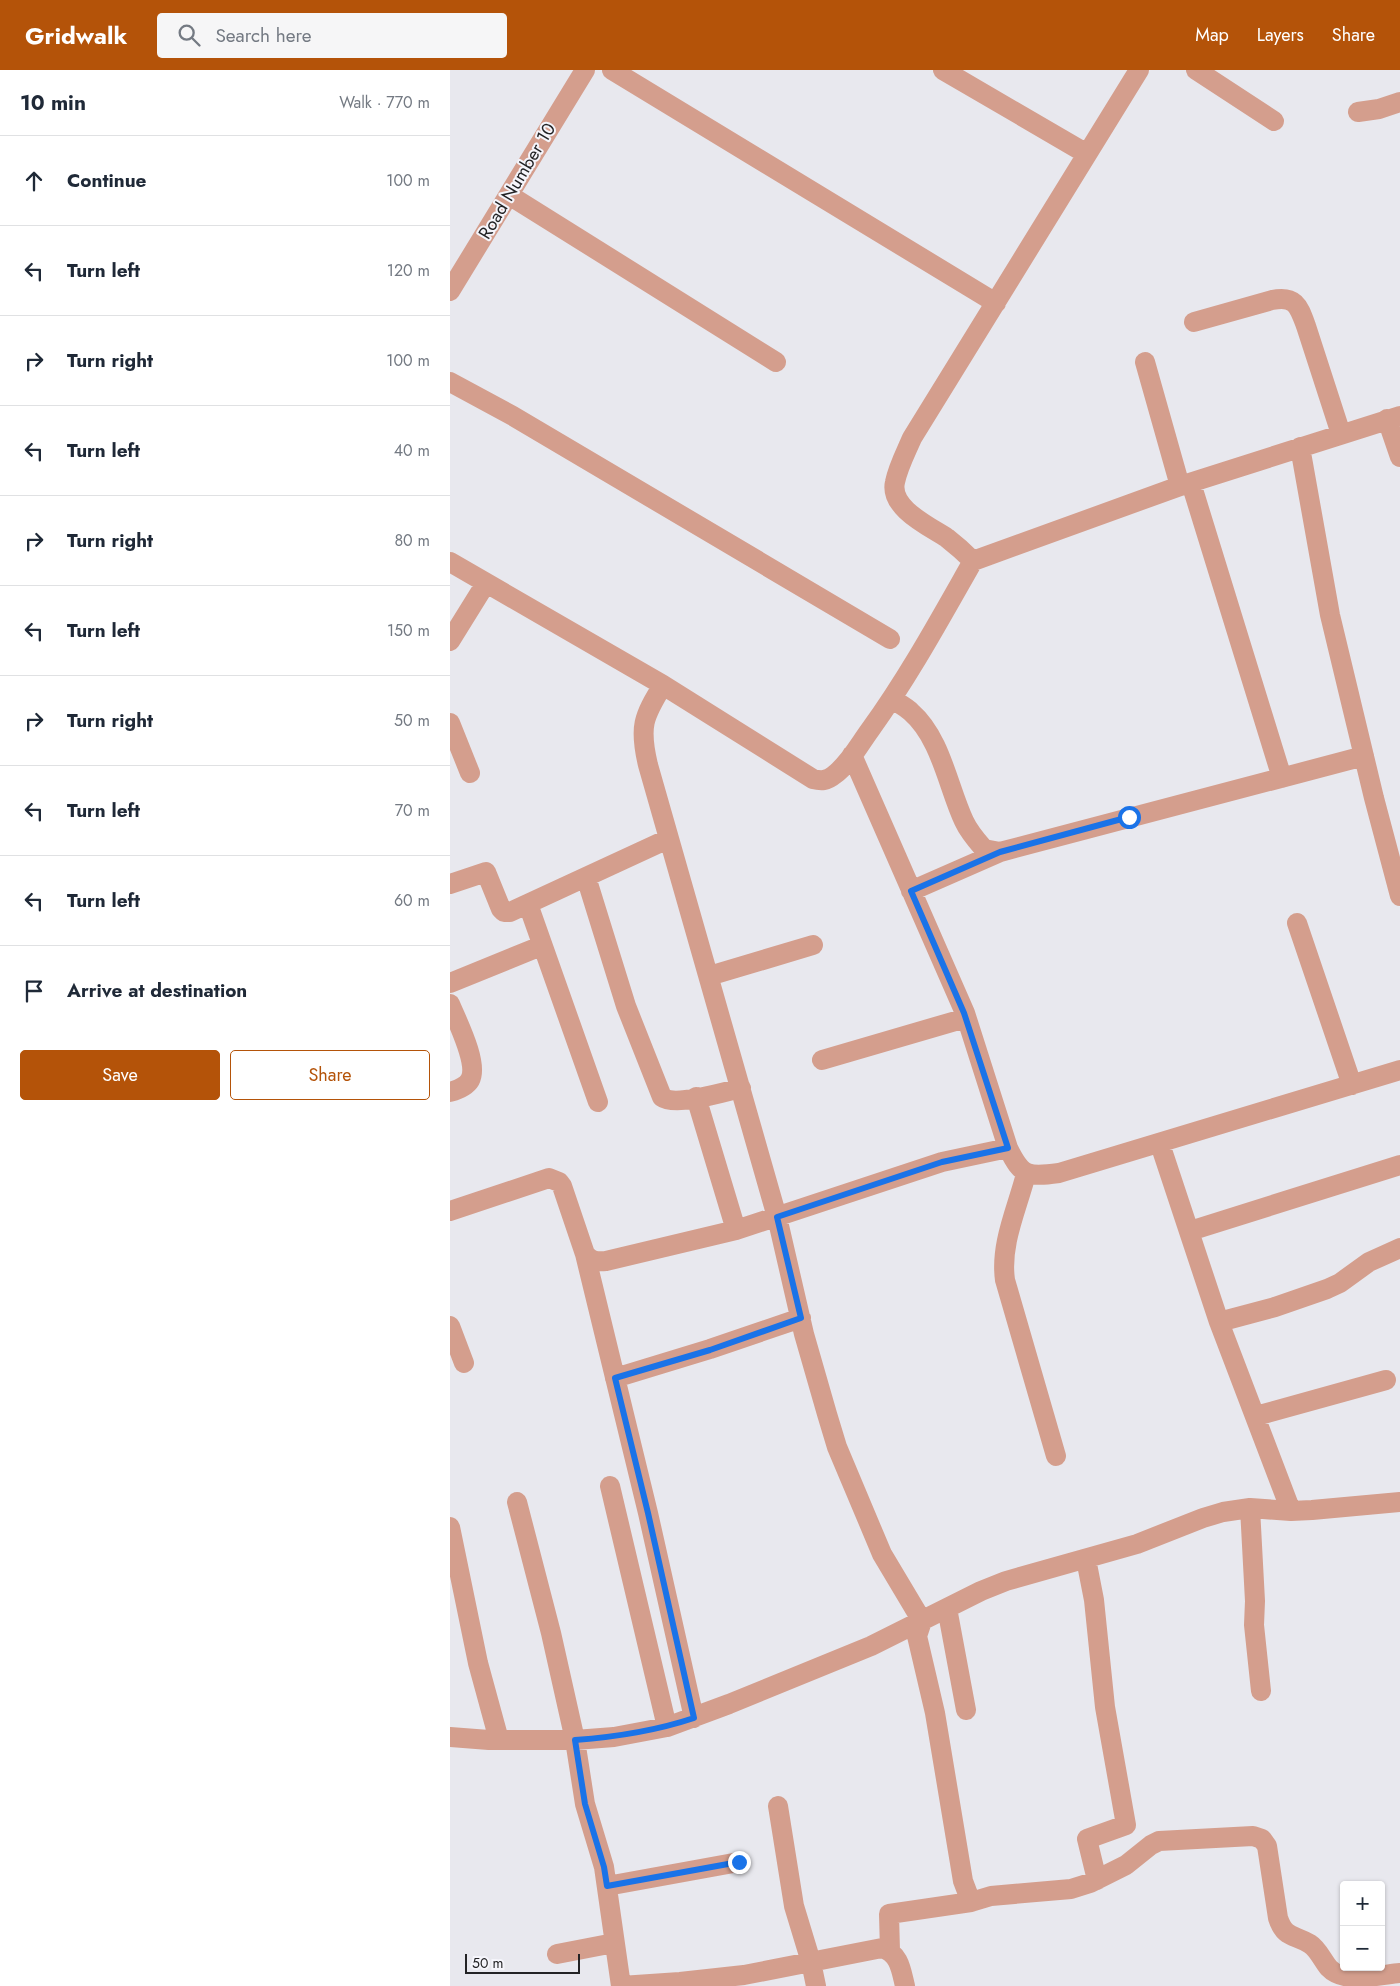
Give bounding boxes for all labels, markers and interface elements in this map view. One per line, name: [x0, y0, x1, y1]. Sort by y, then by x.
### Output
search box: [157, 13, 507, 58]
text: Gridwalk: [25, 18, 127, 53]
icon: search: [175, 21, 203, 49]
text: Search here: [215, 22, 311, 49]
text: Map: [1195, 22, 1229, 48]
text: Layers: [1257, 22, 1304, 48]
text: Share: [1332, 22, 1375, 48]
text: 10 min: [20, 88, 86, 118]
text: Walk · 770 m: [339, 91, 430, 114]
street label: Road Number 10: [472, 118, 562, 244]
icon: ahead: [20, 167, 48, 195]
text: Continue: [67, 167, 146, 194]
text: 100 m: [386, 169, 430, 192]
icon: left: [20, 257, 48, 285]
text: Turn left: [67, 257, 140, 284]
text: 120 m: [387, 259, 430, 282]
icon: right: [20, 347, 48, 375]
text: Turn right: [67, 347, 153, 374]
text: 100 m: [386, 349, 430, 372]
icon: left: [20, 437, 48, 465]
text: Turn left: [67, 437, 140, 464]
text: 40 m: [394, 439, 430, 462]
icon: right: [20, 527, 48, 555]
text: Turn right: [67, 527, 153, 554]
text: 80 m: [394, 529, 430, 552]
icon: left: [20, 617, 48, 645]
text: Turn left: [67, 617, 140, 644]
text: 150 m: [387, 619, 430, 642]
icon: right: [20, 707, 48, 735]
text: Turn right: [67, 707, 153, 734]
text: 50 m: [394, 709, 430, 732]
icon: left: [20, 797, 48, 825]
text: Turn left: [67, 797, 140, 824]
text: 70 m: [395, 799, 430, 822]
route start: [1118, 806, 1141, 829]
icon: left: [20, 887, 48, 915]
text: Turn left: [67, 887, 140, 914]
text: 60 m: [394, 889, 430, 912]
icon: arrive: [20, 977, 48, 1005]
text: Arrive at destination: [67, 977, 247, 1004]
button: Save: [20, 1050, 220, 1100]
button: Share: [230, 1050, 430, 1100]
route end: [728, 1851, 751, 1874]
map controls: [1340, 1881, 1385, 1971]
button: +: [1340, 1881, 1385, 1926]
button: −: [1340, 1926, 1385, 1971]
scale bar: [465, 1951, 580, 1974]
text: 50 m: [472, 1953, 503, 1973]

